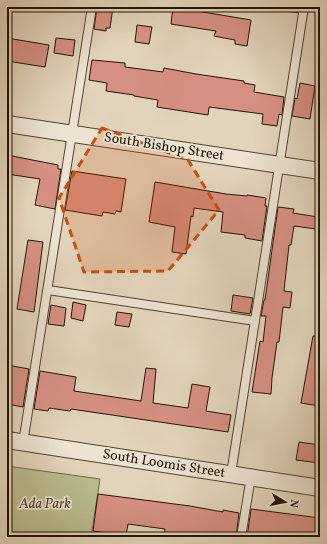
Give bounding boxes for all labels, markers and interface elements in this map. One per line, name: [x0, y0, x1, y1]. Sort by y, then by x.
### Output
street label: South Bishop Street: [103, 128, 226, 166]
street label: South Loomis Street: [101, 445, 227, 483]
north arrow: [265, 482, 305, 522]
park label: Ada Park: [18, 495, 71, 514]
text: N: [285, 498, 301, 509]

